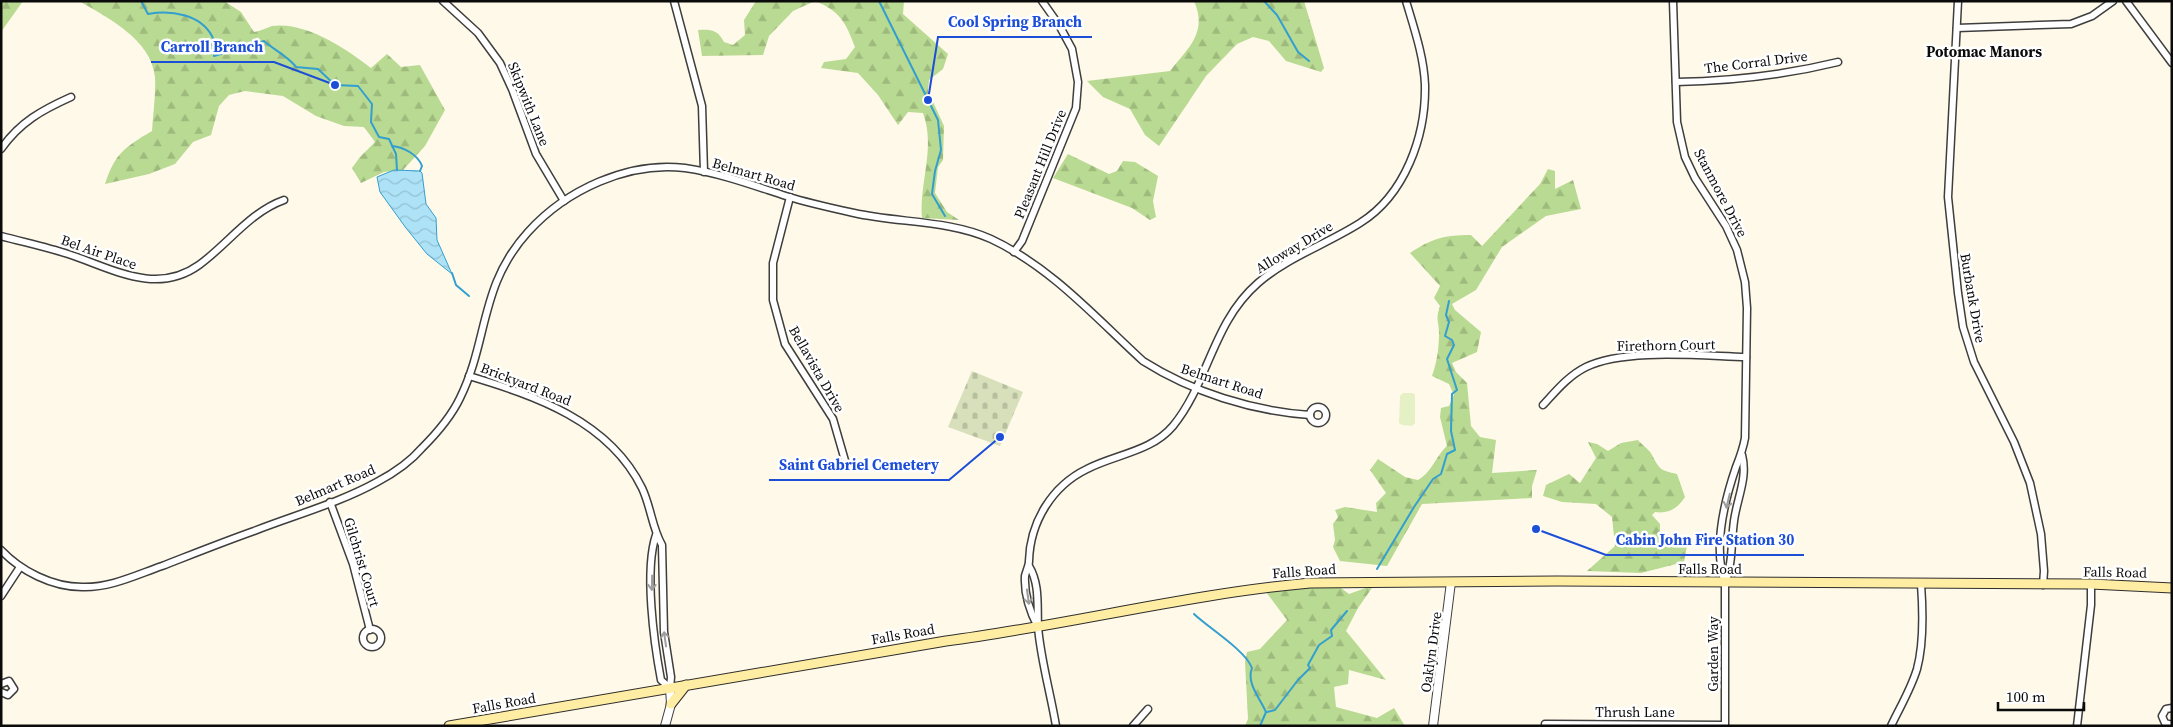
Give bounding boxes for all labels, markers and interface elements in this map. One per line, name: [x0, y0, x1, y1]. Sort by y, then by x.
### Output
callout: Cool Spring Branch: [938, 7, 1092, 37]
text: Cool Spring Branch: [948, 11, 1082, 32]
callout: Carroll Branch: [151, 32, 274, 62]
text: Carroll Branch: [161, 36, 263, 57]
district label: Potomac Manors: [1926, 41, 2042, 62]
street label: The Corral Drive: [1703, 46, 1809, 78]
street label: Skipwith Lane: [503, 59, 555, 149]
street label: Pleasant Hill Drive: [1009, 106, 1071, 222]
street label: Stanmore Drive: [1689, 145, 1753, 241]
street label: Belmart Road: [710, 153, 798, 195]
street label: Alloway Drive: [1252, 216, 1336, 278]
street label: Bel Air Place: [58, 230, 140, 274]
street label: Burbank Drive: [1955, 252, 1991, 344]
street label: Bellavista Drive: [784, 322, 850, 416]
street label: Firethorn Court: [1617, 334, 1716, 356]
street label: Brickyard Road: [478, 357, 574, 411]
street label: Belmart Road: [1178, 358, 1266, 404]
callout: Saint Gabriel Cemetery: [769, 450, 949, 480]
text: Saint Gabriel Cemetery: [779, 454, 939, 475]
street label: Belmart Road: [292, 459, 378, 511]
one-way arrow: [1722, 493, 1732, 509]
street label: Gilchrist Court: [339, 515, 385, 609]
callout: Cabin John Fire Station 30: [1606, 525, 1804, 555]
text: Cabin John Fire Station 30: [1616, 529, 1794, 550]
street label: Falls Road: [1271, 559, 1337, 583]
street label: Falls Road: [1678, 559, 1742, 579]
street label: Falls Road: [2083, 561, 2147, 583]
one-way arrow: [647, 575, 656, 591]
one-way arrow: [1023, 589, 1033, 605]
street label: Oaklyn Drive: [1415, 610, 1447, 694]
street label: Garden Way: [1703, 615, 1723, 692]
street label: Falls Road: [870, 619, 936, 649]
one-way arrow: [660, 632, 670, 648]
scale bar: [1998, 680, 2084, 712]
text: 100 m: [2006, 686, 2046, 707]
street label: Falls Road: [471, 688, 537, 718]
street label: Thrush Lane: [1595, 702, 1675, 722]

